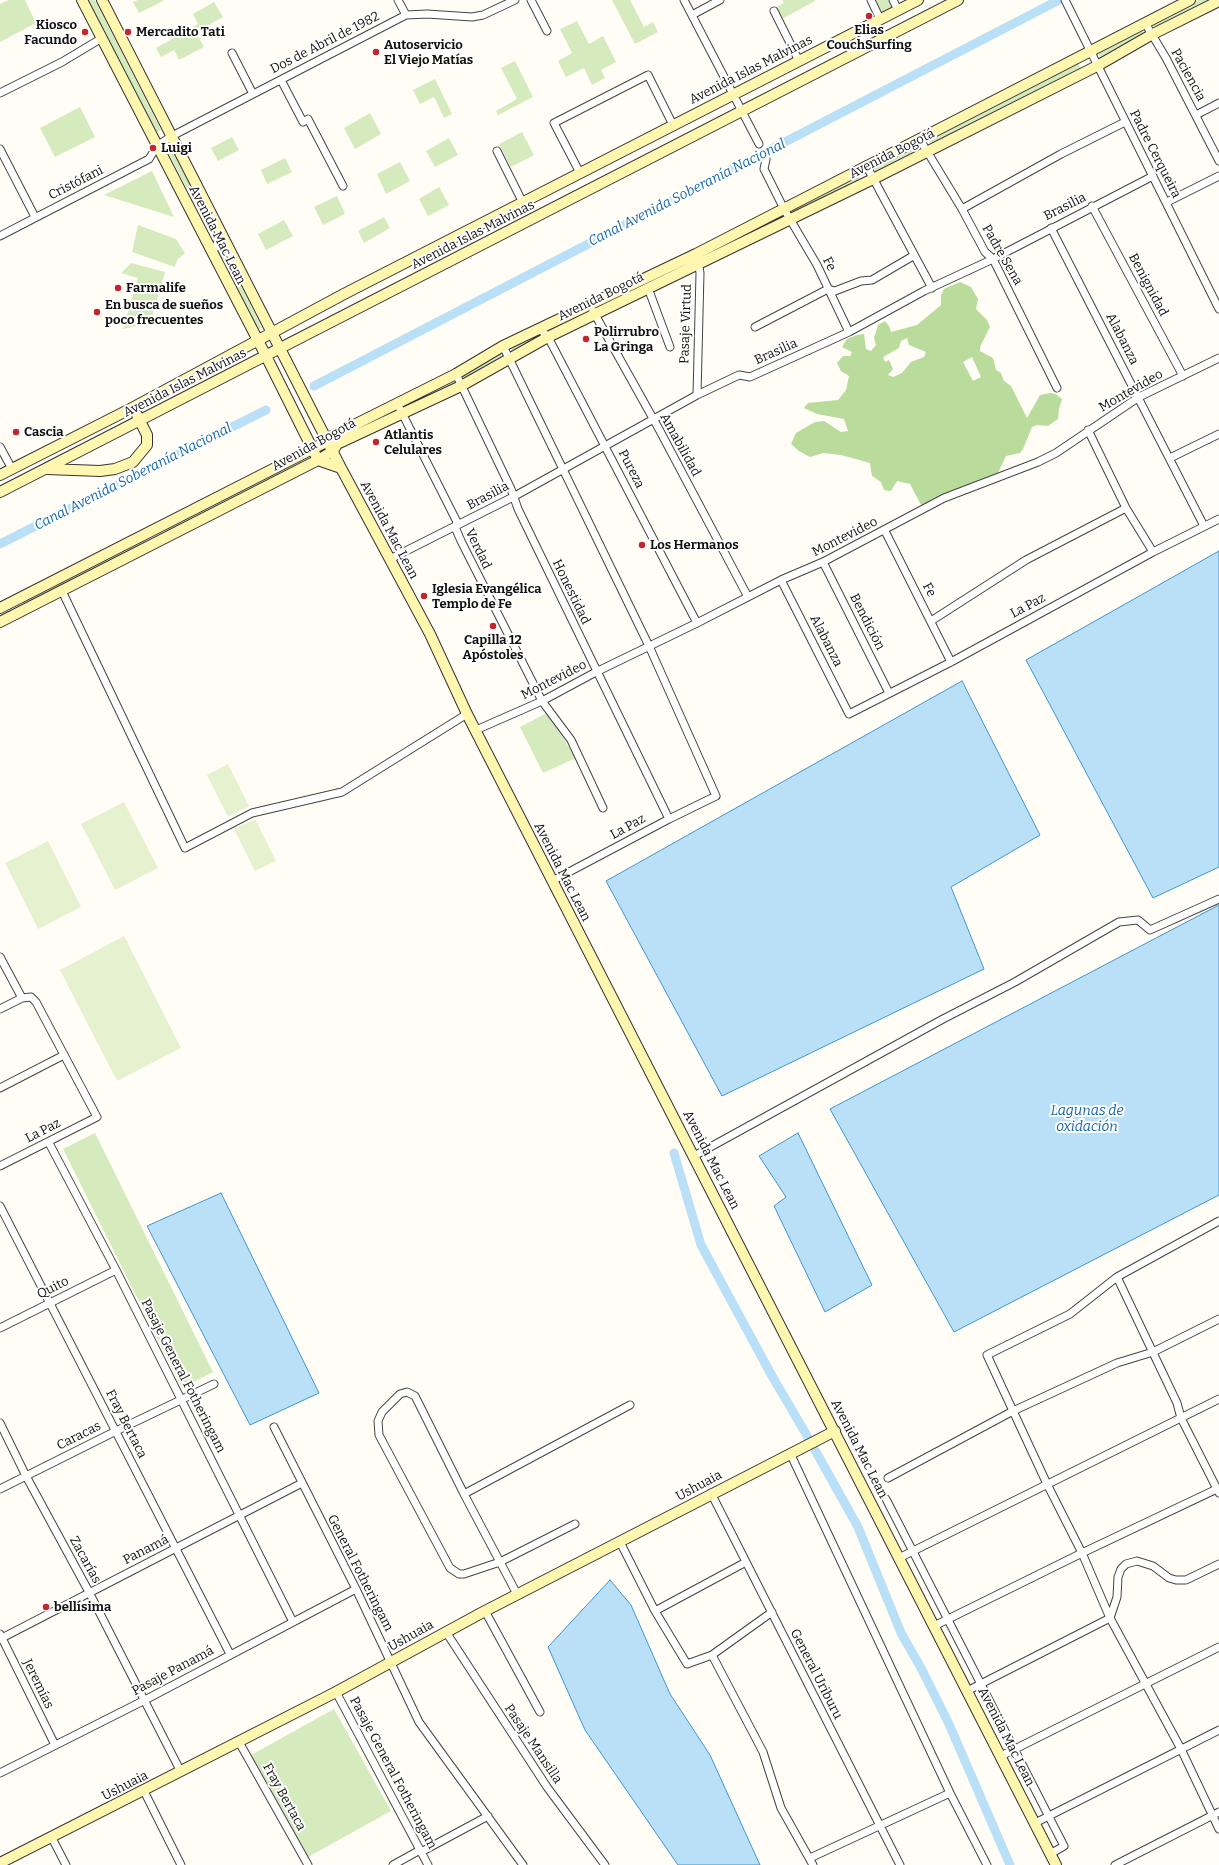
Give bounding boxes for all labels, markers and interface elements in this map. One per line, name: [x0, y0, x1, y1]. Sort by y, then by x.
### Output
street label: Dos de Abril de 1982: [268, 9, 382, 77]
marker: Elias CouchSurfing: [864, 11, 874, 21]
place label: Kiosco Facundo: [24, 17, 77, 48]
place label: Elias CouchSurfing: [826, 22, 912, 53]
place label: Mercadito Tati: [136, 24, 225, 40]
marker: Kiosco Facundo: [80, 27, 90, 37]
marker: Mercadito Tati: [123, 27, 133, 37]
street label: Avenida Islas Malvinas: [687, 32, 815, 108]
place label: Autoservicio El Viejo Matías: [384, 37, 473, 68]
street label: Paciencia: [1167, 46, 1209, 104]
marker: Autoservicio El Viejo Matías: [371, 47, 381, 57]
street label: Padre Cerqueira: [1126, 107, 1184, 201]
street label: Avenida Bogotá: [847, 126, 937, 182]
water label: Canal Avenida Soberanía Nacional: [586, 136, 788, 250]
place label: Luigi: [161, 140, 192, 156]
marker: Luigi: [148, 143, 158, 153]
street label: Cristófani: [46, 163, 106, 203]
street label: Avenida Mac Lean: [185, 183, 249, 287]
street label: Brasilia: [1041, 190, 1089, 224]
street label: Avenida Islas Malvinas: [409, 197, 537, 273]
street label: Padre Sena: [978, 222, 1026, 288]
street label: Benignidad: [1125, 251, 1171, 319]
street label: Fe: [819, 254, 839, 274]
street label: Avenida Bogotá: [556, 269, 646, 325]
place label: Farmalife: [126, 280, 186, 296]
marker: Farmalife: [113, 283, 123, 293]
street label: Pasaje Virtud: [677, 284, 695, 364]
place label: En busca de sueños poco frecuentes: [105, 297, 223, 328]
marker: En busca de sueños poco frecuentes: [92, 307, 102, 317]
street label: Alabanza: [1102, 311, 1142, 367]
place label: Polirrubro La Gringa: [594, 324, 659, 355]
marker: Polirrubro La Gringa: [581, 334, 591, 344]
street label: Brasilia: [752, 336, 800, 368]
street label: Avenida Islas Malvinas: [121, 345, 249, 421]
street label: Montevideo: [1096, 366, 1166, 416]
street label: Amabilidad: [656, 411, 704, 479]
street label: Avenida Bogotá: [269, 415, 359, 475]
water label: Canal Avenida Soberanía Nacional: [32, 420, 234, 534]
place label: Cascia: [24, 424, 64, 440]
marker: Cascia: [11, 427, 21, 437]
place label: Atlantis Celulares: [384, 427, 442, 458]
marker: Atlantis Celulares: [371, 437, 381, 447]
street label: Pureza: [615, 447, 647, 491]
street label: Avenida Mac Lean: [357, 478, 421, 582]
street label: Brasilia: [464, 478, 512, 514]
street label: Montevideo: [810, 514, 880, 560]
street label: Verdad: [462, 526, 494, 572]
place label: Los Hermanos: [650, 537, 739, 553]
marker: Los Hermanos: [637, 540, 647, 550]
street label: Honestidad: [549, 557, 593, 627]
street label: Fe: [919, 580, 939, 600]
place label: Iglesia Evangélica Templo de Fe: [432, 581, 542, 612]
street label: La Paz: [1008, 590, 1048, 622]
marker: Iglesia Evangélica Templo de Fe: [419, 591, 429, 601]
street label: Bendición: [846, 591, 888, 653]
street label: Alabanza: [806, 613, 846, 669]
marker: Capilla 12 Apóstoles: [488, 621, 498, 631]
place label: Capilla 12 Apóstoles: [463, 632, 523, 663]
street label: Montevideo: [519, 657, 589, 703]
street label: La Paz: [608, 811, 648, 843]
street label: Avenida Mac Lean: [530, 820, 594, 924]
water label: Lagunas de oxidación: [1050, 1103, 1124, 1136]
street label: Avenida Mac Lean: [679, 1108, 743, 1212]
street label: La Paz: [23, 1116, 63, 1146]
street label: Quito: [34, 1273, 72, 1303]
street label: Pasaje General Fotheringam: [137, 1297, 229, 1455]
street label: Fray Bertaca: [102, 1387, 150, 1461]
street label: Avenida Mac Lean: [827, 1397, 891, 1501]
street label: Caracas: [54, 1418, 104, 1454]
street label: Ushuaia: [673, 1467, 725, 1505]
street label: General Fotheringam: [324, 1512, 396, 1634]
street label: Panamá: [120, 1532, 172, 1568]
street label: Zacarías: [66, 1534, 104, 1586]
place label: bellísima: [54, 1599, 111, 1615]
marker: bellísima: [41, 1602, 51, 1612]
street label: Ushuaia: [385, 1617, 437, 1655]
street label: General Uriburu: [787, 1626, 845, 1722]
street label: Pasaje Panamá: [129, 1643, 217, 1699]
street label: Jeremías: [19, 1657, 57, 1711]
street label: Avenida Mac Lean: [974, 1685, 1038, 1789]
street label: Pasaje General Fotheringam: [346, 1694, 440, 1852]
street label: Pasaje Mansilla: [501, 1701, 565, 1787]
street label: Fray Bertaca: [259, 1760, 309, 1834]
street label: Ushuaia: [99, 1768, 151, 1804]

